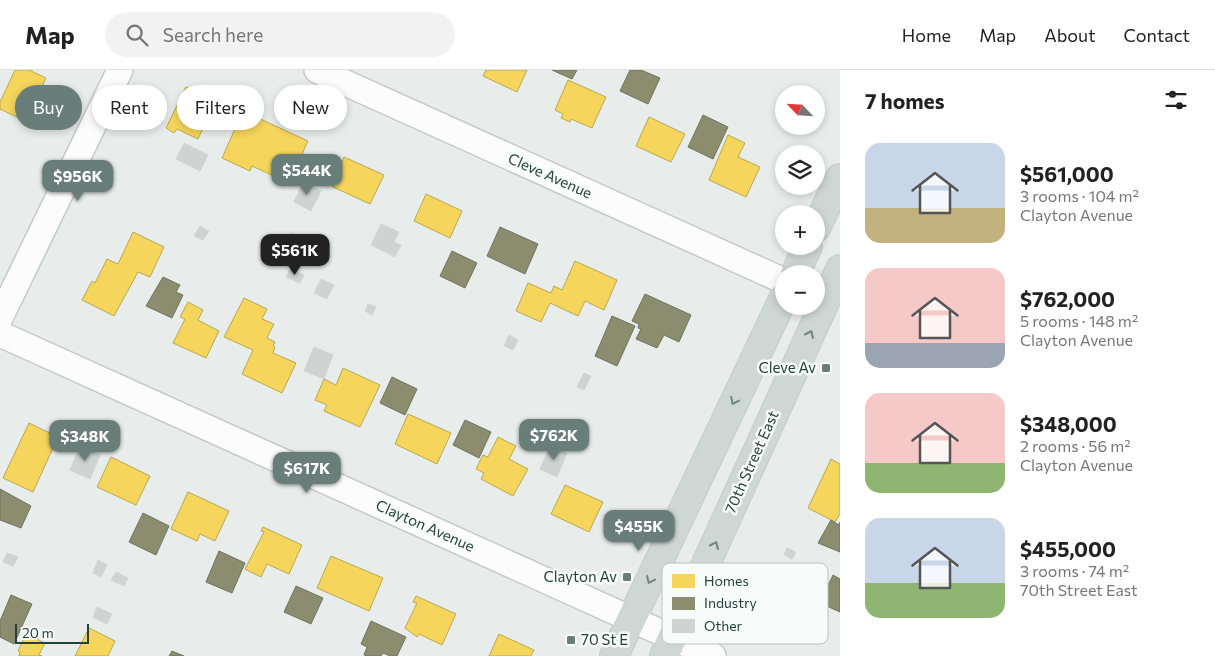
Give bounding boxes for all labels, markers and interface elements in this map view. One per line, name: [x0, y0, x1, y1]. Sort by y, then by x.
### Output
search box: [105, 12, 455, 57]
text: Map: [25, 20, 75, 49]
icon: search: [123, 21, 151, 49]
text: Search here: [163, 23, 263, 46]
text: Home: [902, 24, 951, 46]
text: Map: [979, 24, 1016, 46]
text: About: [1044, 24, 1096, 46]
text: Contact: [1124, 24, 1190, 46]
chip: Buy: [15, 85, 82, 130]
chip: Rent: [92, 85, 167, 130]
chip: Filters: [177, 85, 264, 130]
chip: New: [274, 85, 347, 130]
north arrow: [775, 85, 825, 135]
map controls: [775, 85, 825, 315]
icon: filters: [1162, 86, 1190, 114]
text: 7 homes: [865, 88, 944, 113]
button: layers: [775, 145, 825, 195]
street label: Cleve Avenue: [506, 149, 595, 202]
pin: $544K: [272, 154, 342, 196]
pin: $956K: [43, 160, 113, 202]
text: $544K: [282, 160, 332, 179]
text: $561,000: [1020, 161, 1114, 186]
icon: home: [905, 163, 965, 223]
text: $956K: [53, 166, 103, 185]
text: 3 rooms · 104 m²: [1020, 186, 1139, 205]
button: +: [775, 205, 825, 255]
text: Clayton Avenue: [1020, 205, 1133, 224]
pin: $561K: [260, 234, 330, 276]
text: $561K: [272, 240, 318, 259]
button: −: [775, 265, 825, 315]
text: $762,000: [1020, 286, 1115, 311]
icon: home: [905, 288, 965, 348]
text: 5 rooms · 148 m²: [1020, 311, 1138, 330]
one-way arrow: [804, 330, 815, 339]
text: Clayton Avenue: [1020, 330, 1133, 349]
place label: Cleve Av: [759, 358, 816, 376]
marker: Cleve Av: [820, 362, 832, 374]
one-way arrow: [730, 396, 741, 405]
street label: 70th Street East: [720, 408, 782, 516]
text: $348,000: [1020, 411, 1117, 436]
icon: home: [905, 413, 965, 473]
pin: $762K: [519, 418, 589, 461]
pin: $348K: [50, 420, 120, 462]
text: $762K: [530, 425, 578, 444]
text: $348K: [60, 426, 110, 445]
text: 2 rooms · 56 m²: [1020, 436, 1131, 455]
pin: $617K: [272, 452, 342, 494]
text: Clayton Avenue: [1020, 455, 1133, 474]
text: $617K: [284, 458, 330, 477]
street label: Clayton Avenue: [373, 495, 478, 555]
pin: $455K: [604, 510, 674, 552]
text: $455K: [615, 516, 663, 535]
text: $455,000: [1020, 536, 1116, 561]
icon: home: [905, 538, 965, 598]
one-way arrow: [708, 542, 718, 551]
text: 3 rooms · 74 m²: [1020, 561, 1129, 580]
legend: [662, 563, 828, 644]
place label: Clayton Av: [544, 567, 617, 585]
marker: Clayton Av: [621, 571, 633, 583]
text: Homes: [704, 572, 749, 589]
one-way arrow: [646, 574, 656, 583]
text: 70th Street East: [1020, 580, 1138, 599]
text: Industry: [704, 594, 757, 611]
text: Other: [704, 617, 743, 634]
scale bar: [15, 621, 89, 644]
text: 20 m: [22, 624, 54, 641]
place label: 70 St E: [581, 630, 628, 648]
marker: 70 St E: [565, 634, 577, 646]

